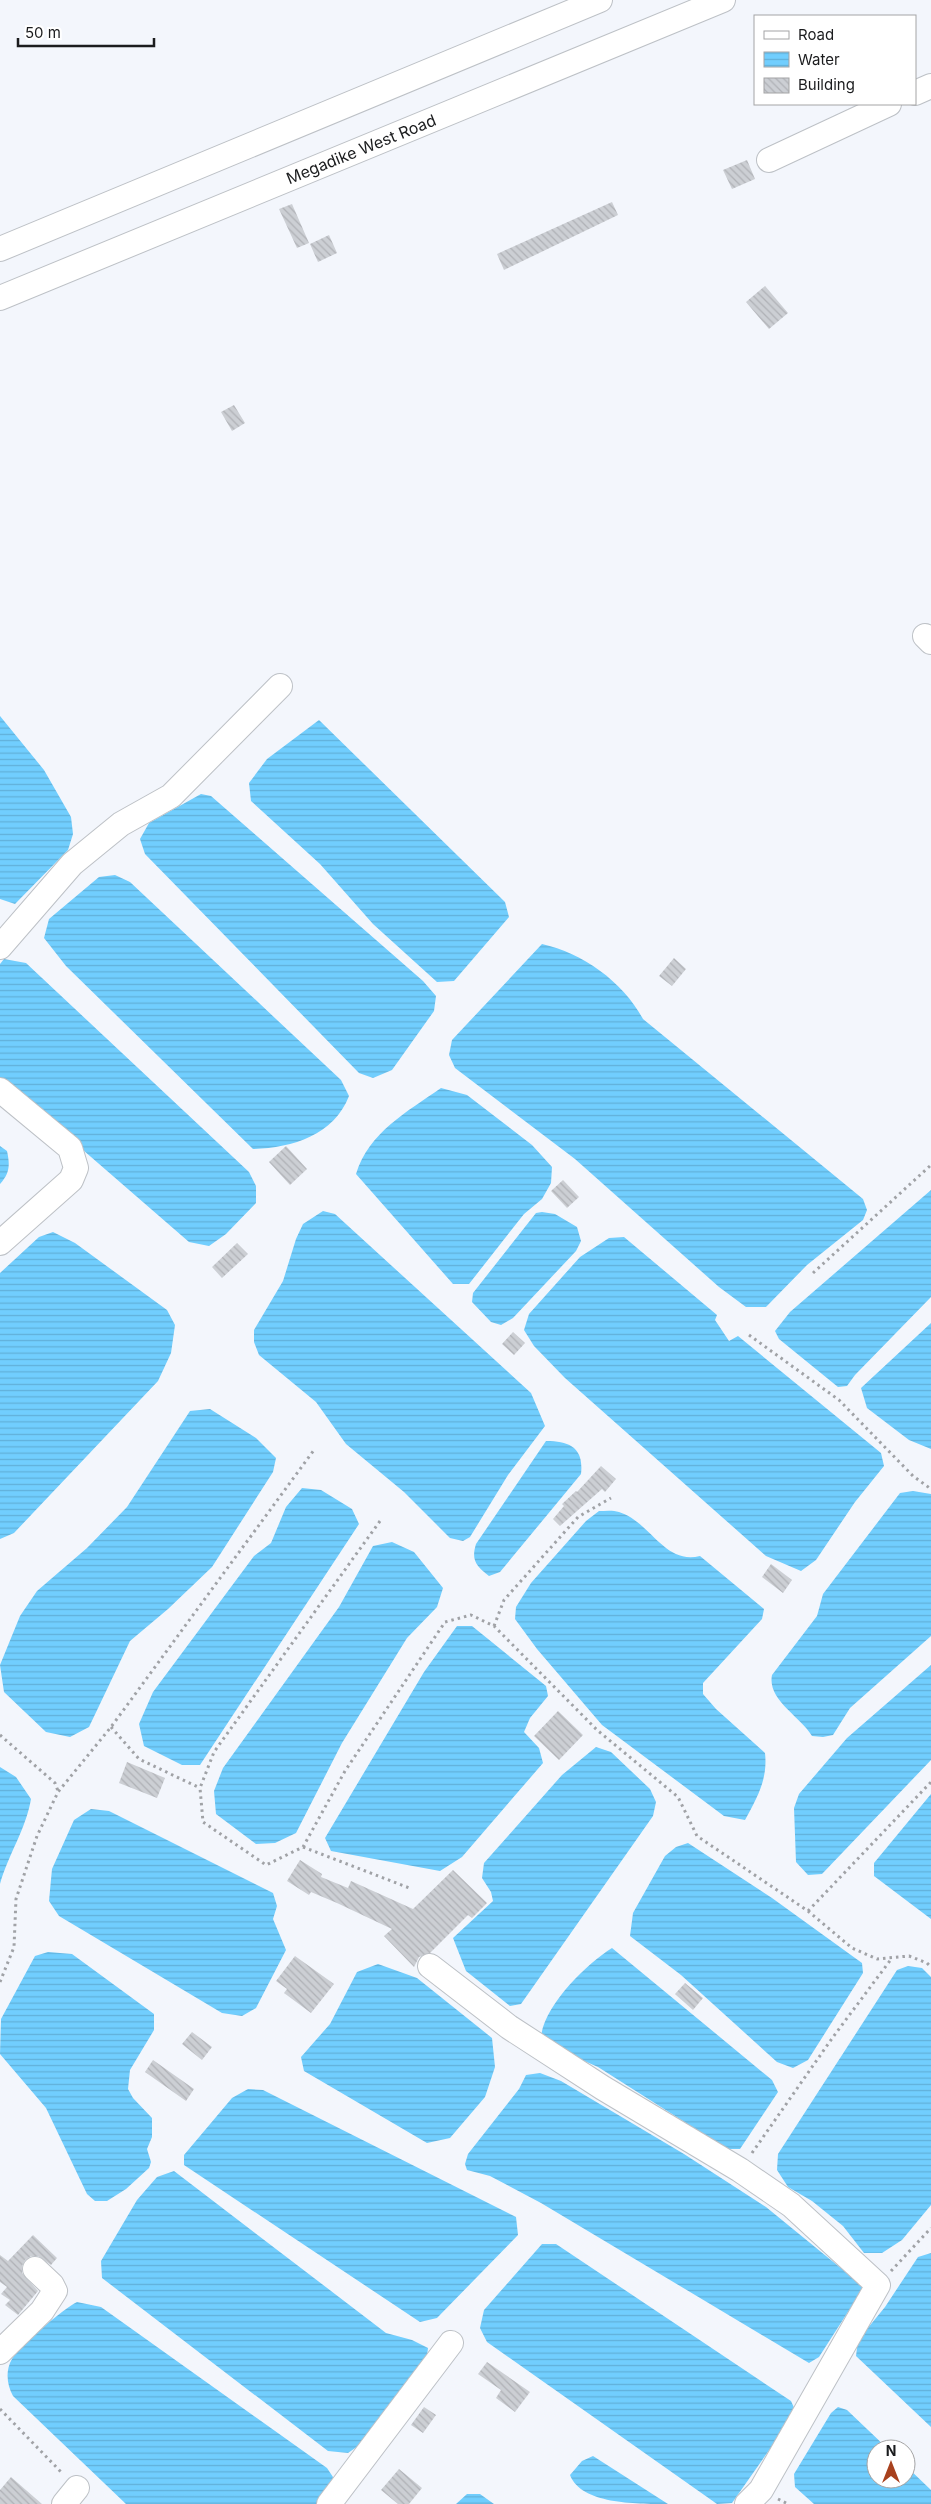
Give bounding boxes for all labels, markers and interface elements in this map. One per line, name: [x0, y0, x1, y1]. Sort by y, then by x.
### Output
scale bar: [18, 15, 154, 47]
legend: [754, 15, 916, 105]
text: 50 m: [25, 23, 61, 42]
text: Road: [798, 25, 834, 44]
text: Water: [798, 50, 840, 69]
text: Building: [798, 75, 855, 94]
street label: Megadike West Road: [283, 110, 439, 188]
north arrow: [866, 2439, 916, 2489]
text: N: [886, 2442, 896, 2459]

